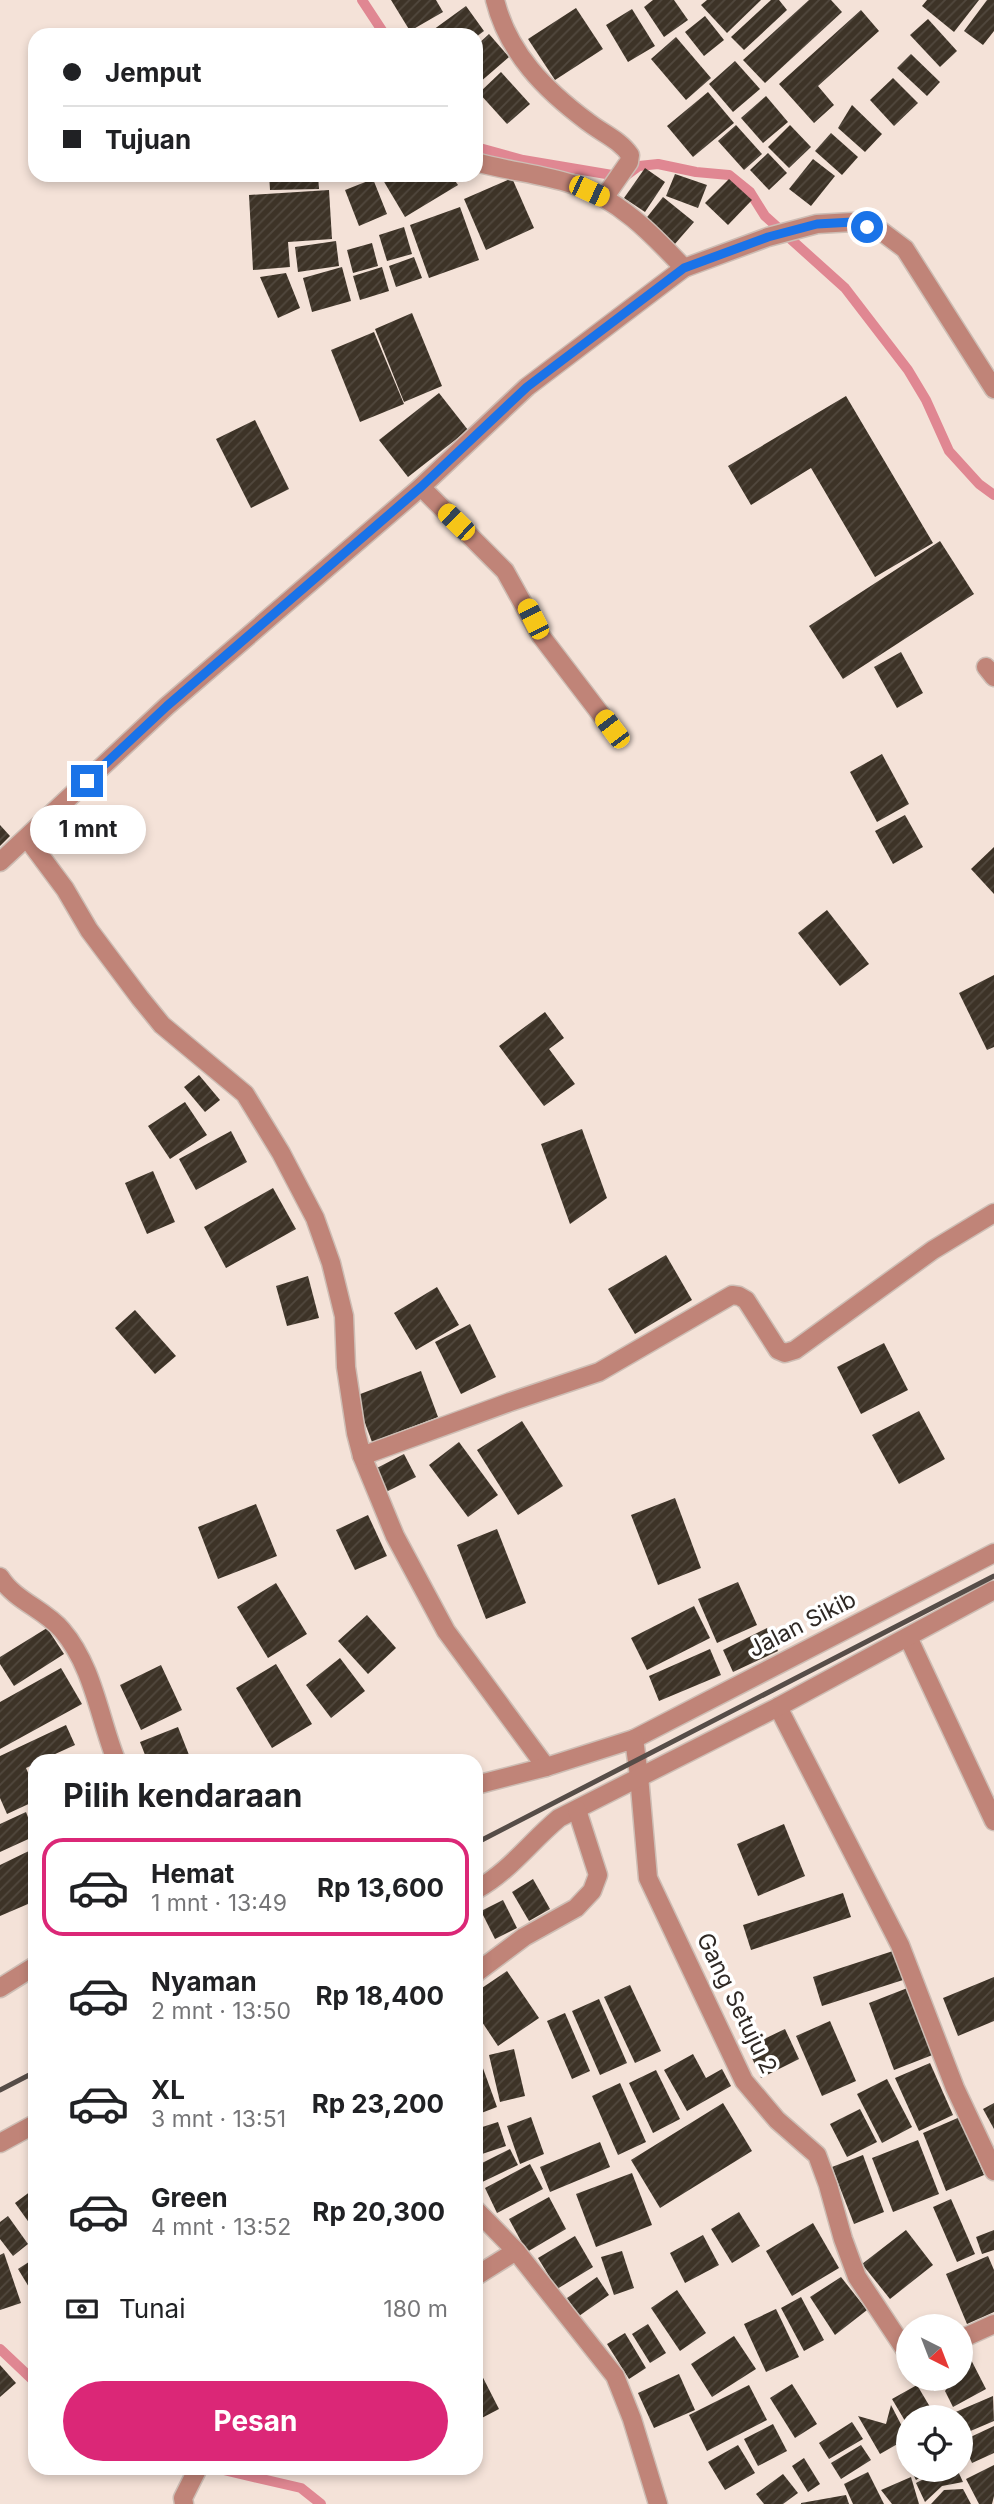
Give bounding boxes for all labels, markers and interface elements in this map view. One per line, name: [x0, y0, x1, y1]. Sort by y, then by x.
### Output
text: Jemput: [105, 57, 202, 88]
text: Tujuan: [105, 124, 191, 155]
car: [566, 173, 613, 209]
route start: [851, 211, 883, 243]
car: [434, 500, 479, 544]
car: [515, 596, 552, 642]
car: [591, 706, 634, 752]
route end: [71, 765, 103, 797]
callout: 1 mnt: [29, 806, 145, 854]
text: 1 mnt: [58, 815, 118, 843]
street label: Jalan Sikib: [743, 1585, 861, 1663]
text: Pilih kendaraan: [63, 1776, 303, 1815]
icon: car: [67, 1856, 130, 1919]
text: Hemat: [151, 1858, 234, 1889]
text: Rp 13,600: [317, 1872, 444, 1903]
text: 1 mnt · 13:49: [151, 1889, 287, 1917]
street label: Gang Setuju 2: [691, 1928, 783, 2078]
icon: car: [67, 1964, 130, 2027]
text: Nyaman: [151, 1966, 257, 1997]
text: Rp 18,400: [315, 1980, 444, 2011]
text: 2 mnt · 13:50: [151, 1997, 291, 2025]
icon: car: [67, 2072, 130, 2135]
text: XL: [151, 2074, 185, 2105]
text: Rp 23,200: [312, 2088, 444, 2119]
text: 3 mnt · 13:51: [151, 2105, 286, 2133]
icon: car: [67, 2180, 130, 2243]
text: Green: [151, 2182, 228, 2213]
text: Rp 20,300: [312, 2196, 445, 2227]
text: 4 mnt · 13:52: [151, 2213, 291, 2241]
icon: cash: [63, 2290, 101, 2328]
text: Tunai: [119, 2293, 186, 2324]
text: 180 m: [383, 2295, 448, 2323]
north arrow: [896, 2314, 973, 2390]
map controls: [896, 2314, 973, 2482]
button: Pesan: [63, 2381, 448, 2461]
button: locate: [896, 2405, 973, 2482]

